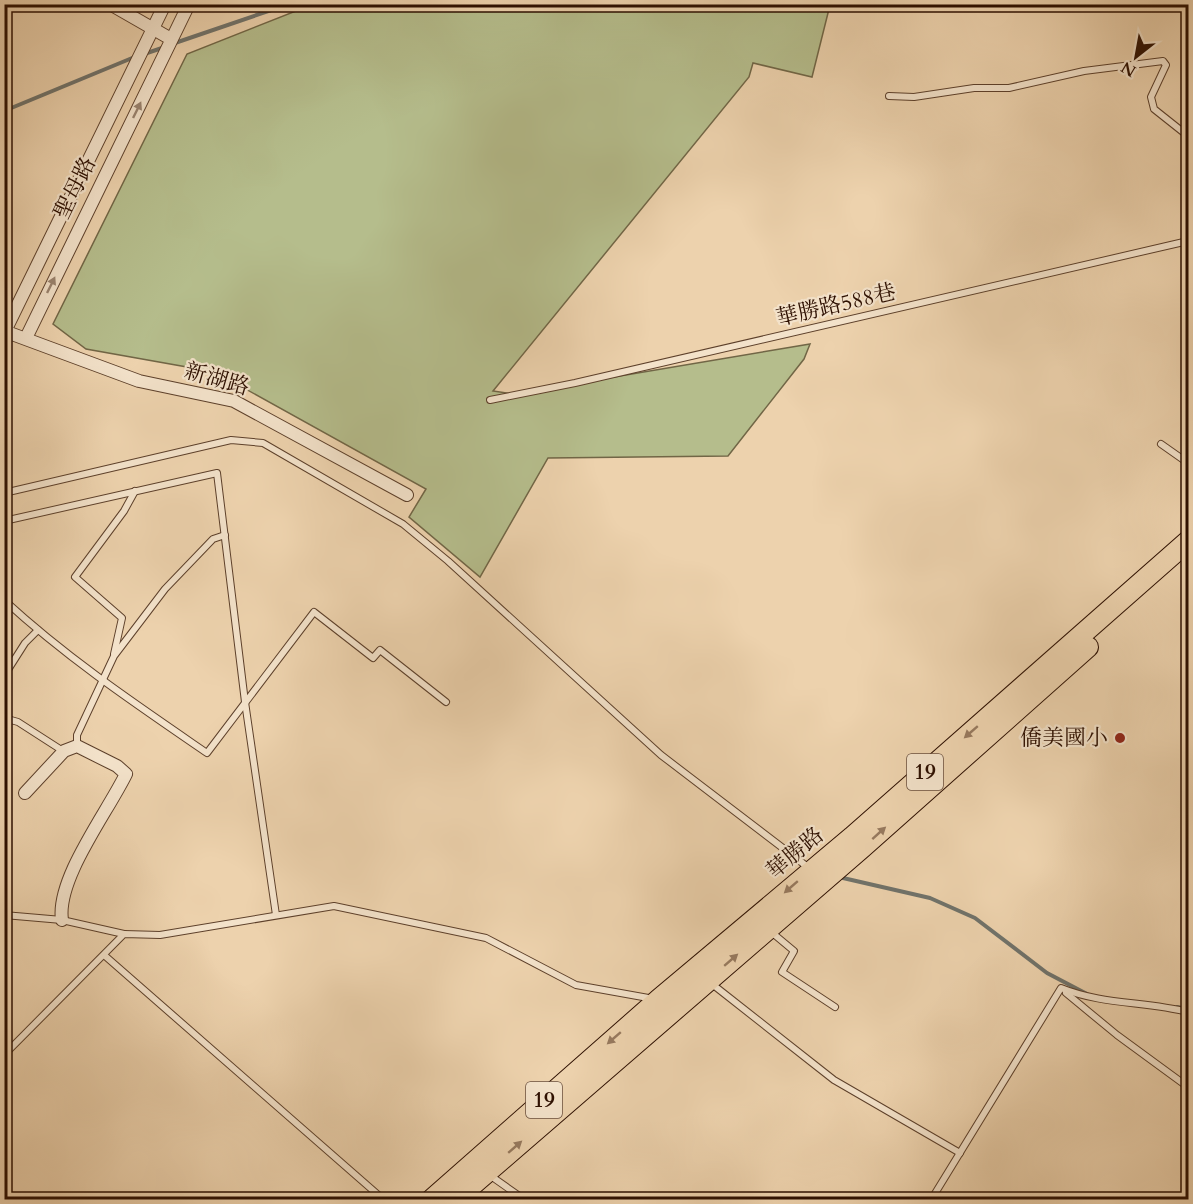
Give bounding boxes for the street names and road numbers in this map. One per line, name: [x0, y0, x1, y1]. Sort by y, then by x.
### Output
street label: 聖母路: [47, 152, 103, 224]
street label: 華勝路588巷: [773, 277, 899, 333]
street label: 新湖路: [181, 355, 253, 403]
road number: 19: [907, 754, 943, 790]
street label: 華勝路: [760, 820, 830, 886]
road number: 19: [526, 1082, 562, 1118]

